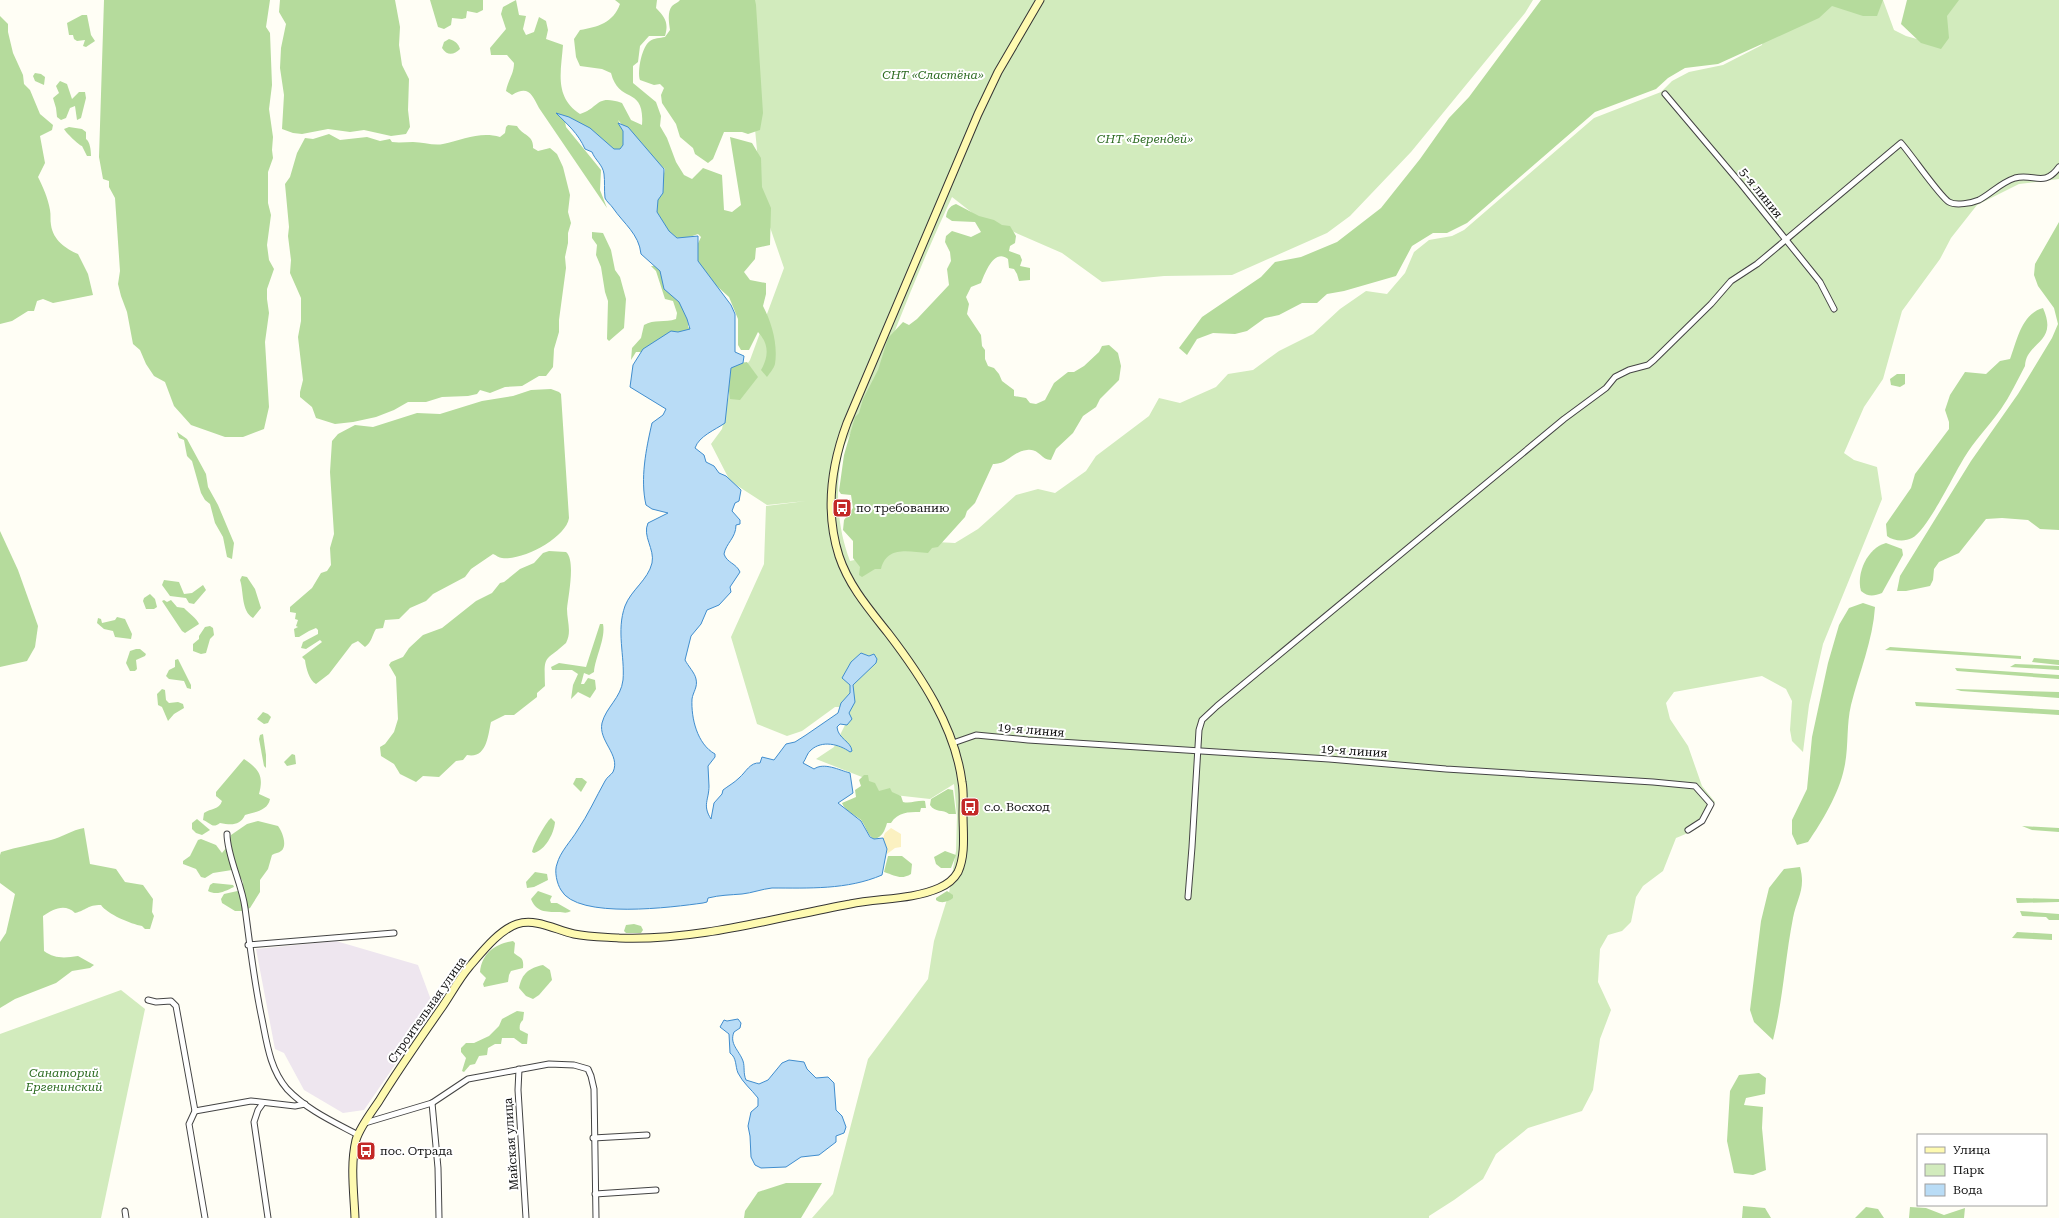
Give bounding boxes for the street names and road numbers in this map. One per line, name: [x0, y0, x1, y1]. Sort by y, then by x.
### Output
street label: 5-я линия: [1737, 165, 1786, 221]
street label: 19-я линия: [997, 720, 1065, 740]
street label: 19-я линия: [1320, 742, 1388, 760]
street label: Строительная улица: [385, 954, 469, 1066]
street label: Майская улица: [501, 1097, 521, 1191]

